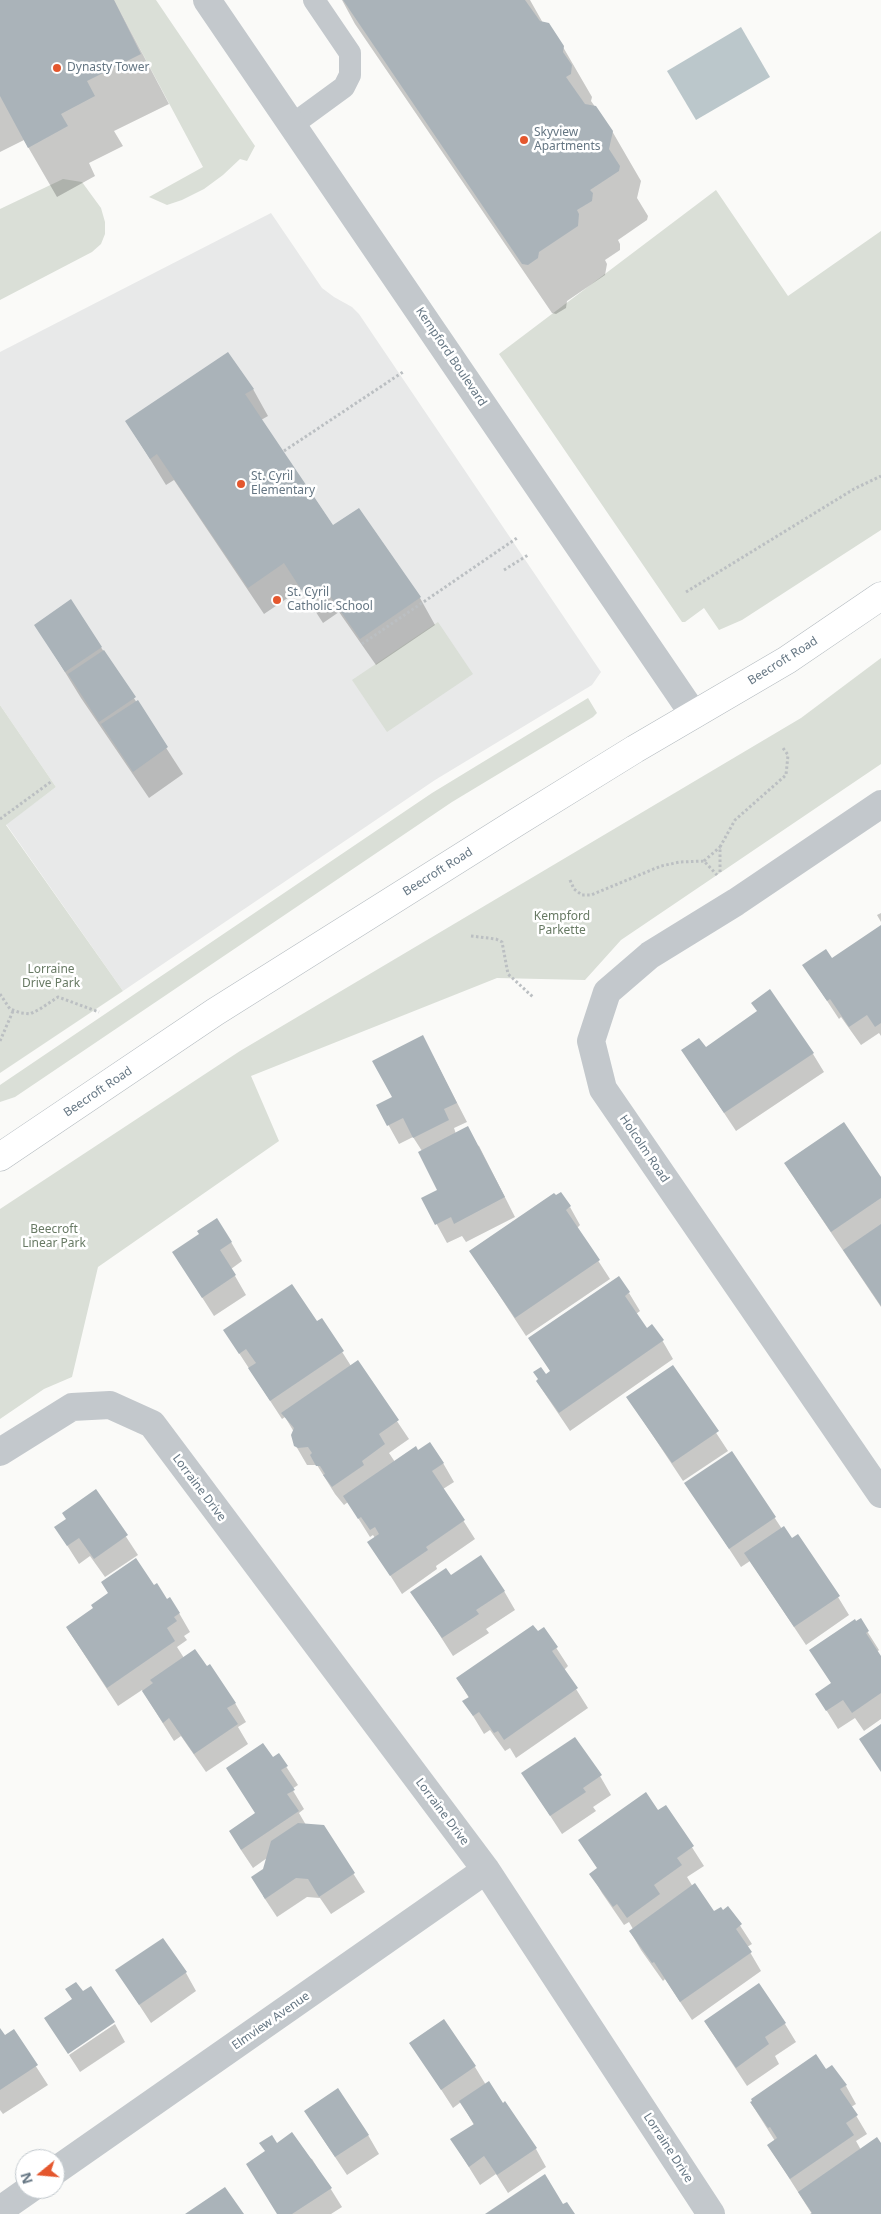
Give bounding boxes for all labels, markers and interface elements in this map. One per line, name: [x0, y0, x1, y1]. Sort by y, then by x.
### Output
place label: Dynasty Tower: [67, 61, 149, 75]
marker: Dynasty Tower: [51, 62, 63, 74]
place label: Skyview Apartments: [534, 126, 601, 154]
marker: Skyview Apartments: [518, 134, 530, 146]
street label: Kempford Boulevard: [412, 305, 490, 409]
place label: St. Cyril Elementary: [251, 470, 315, 498]
marker: St. Cyril Elementary: [235, 478, 247, 490]
place label: St. Cyril Catholic School: [287, 586, 373, 614]
marker: St. Cyril Catholic School: [271, 594, 283, 606]
street label: Beecroft Road: [745, 634, 821, 688]
street label: Beecroft Road: [400, 845, 476, 899]
park label: Kempford Parkette: [534, 910, 590, 938]
park label: Lorraine Drive Park: [22, 963, 80, 991]
street label: Beecroft Road: [61, 1064, 135, 1120]
street label: Holcolm Road: [616, 1112, 672, 1186]
park label: Beecroft Linear Park: [22, 1223, 86, 1251]
street label: Lorraine Drive: [169, 1452, 229, 1524]
street label: Lorraine Drive: [412, 1776, 472, 1848]
street label: Elmview Avenue: [229, 1989, 313, 2053]
street label: Lorraine Drive: [640, 2111, 696, 2185]
north arrow: [15, 2149, 65, 2199]
text: N: [15, 2170, 37, 2186]

